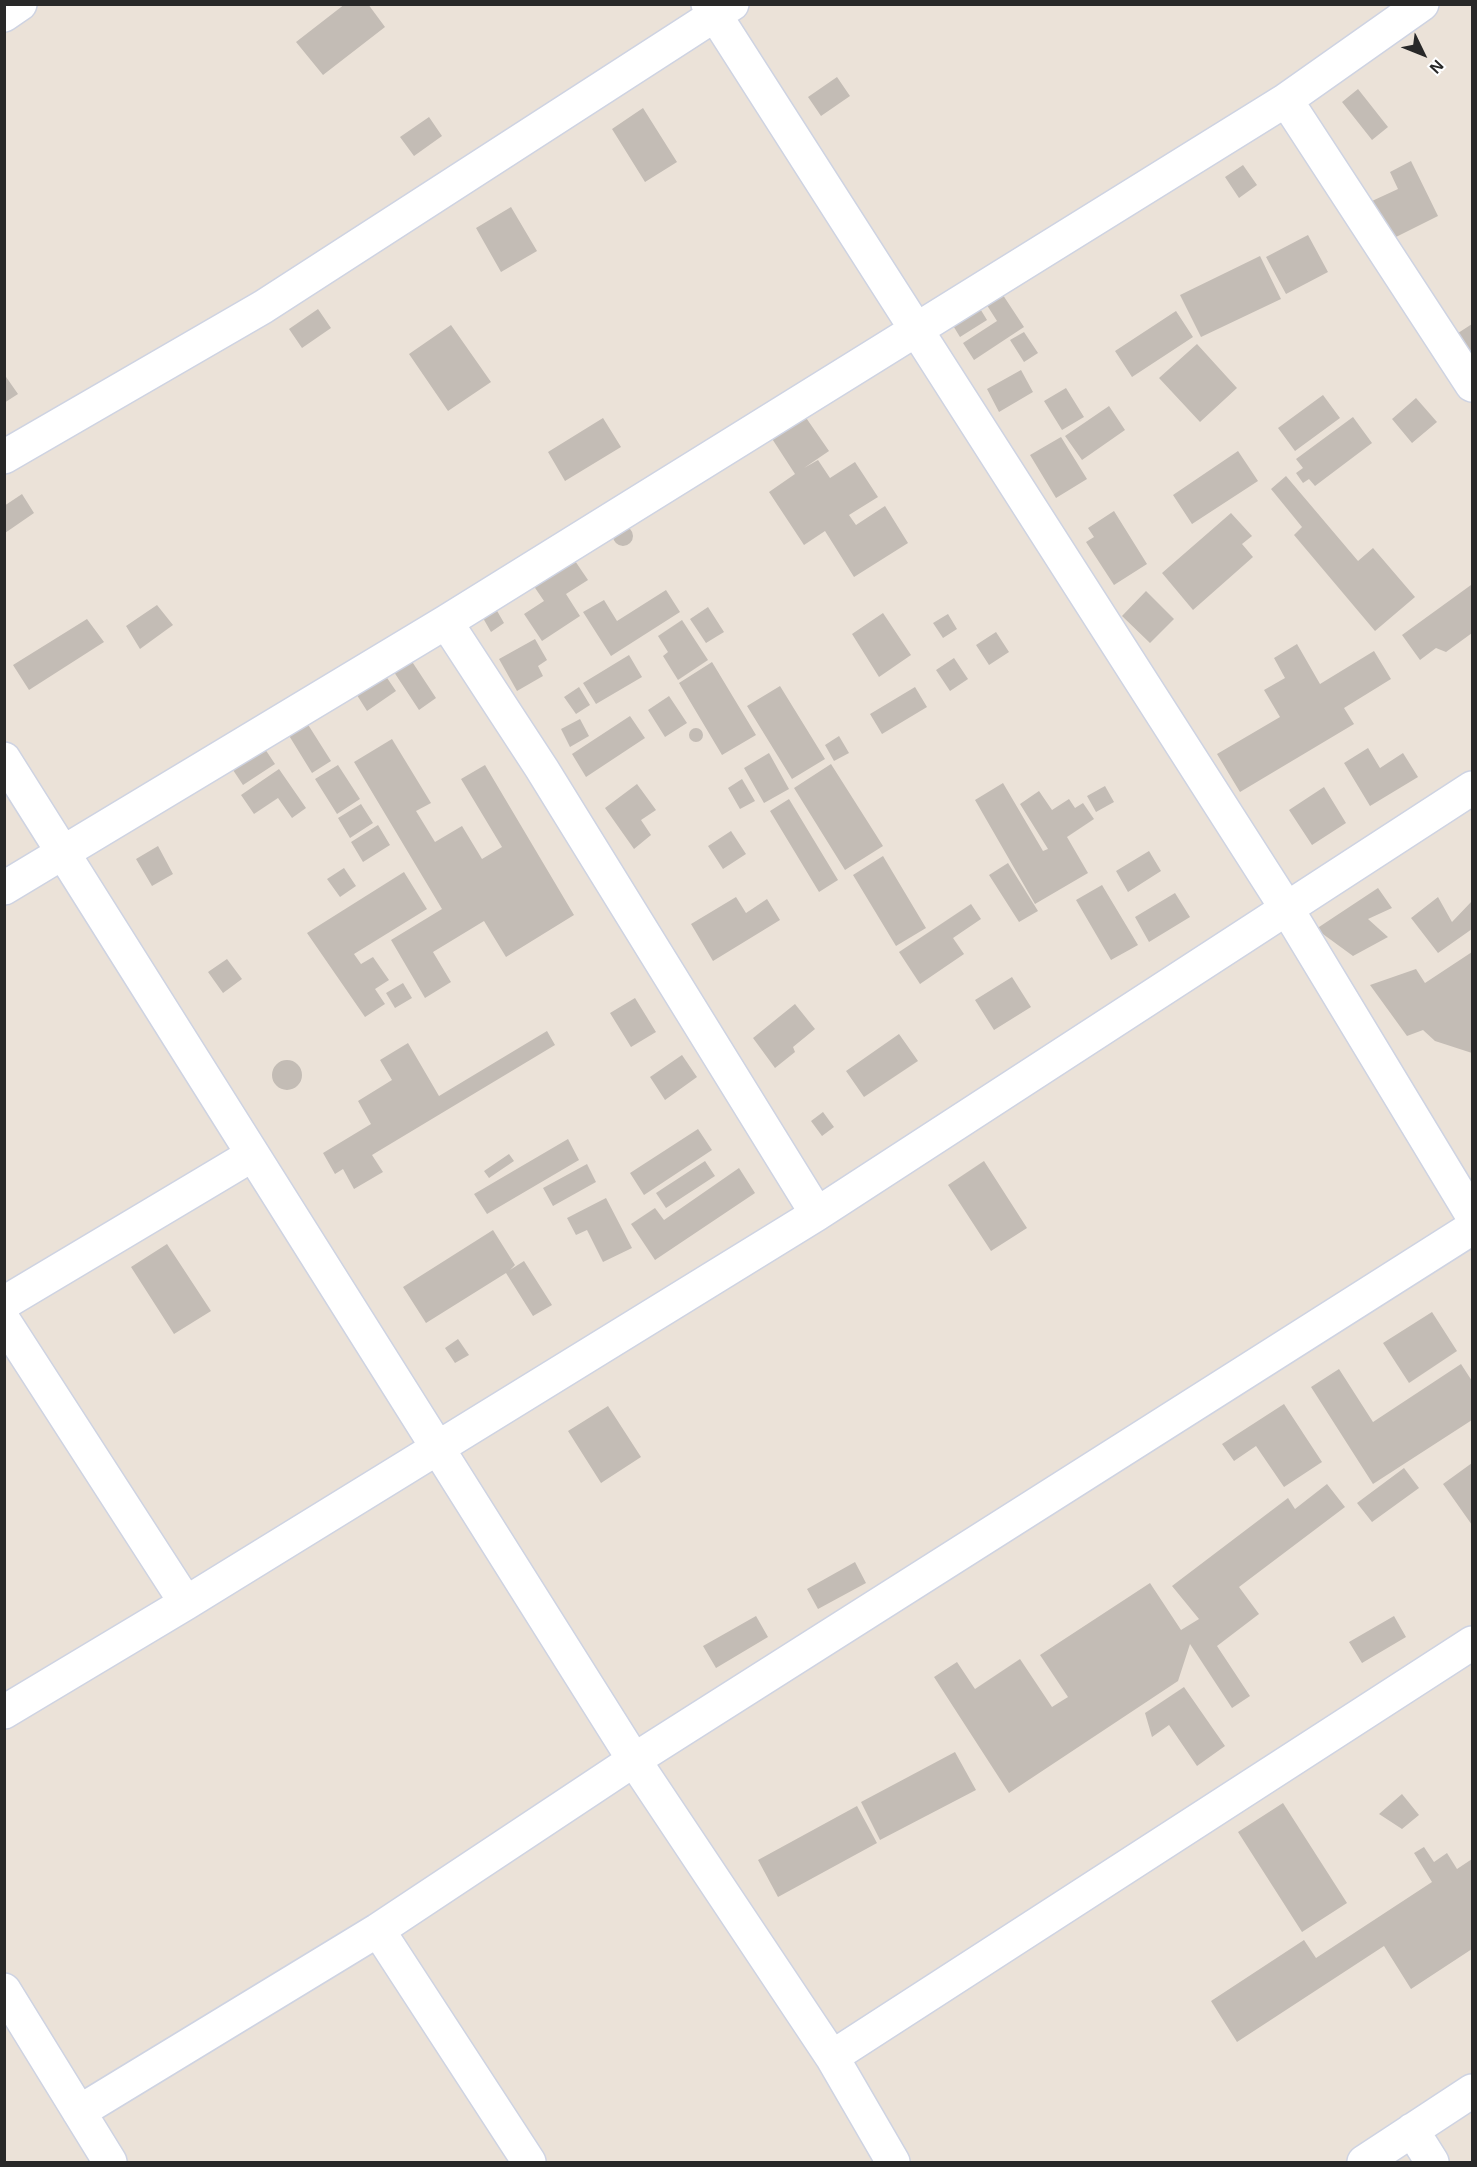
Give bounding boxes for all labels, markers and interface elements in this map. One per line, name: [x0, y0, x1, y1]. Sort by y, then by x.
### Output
north arrow: [1393, 24, 1453, 84]
text: N: [1426, 57, 1447, 77]

